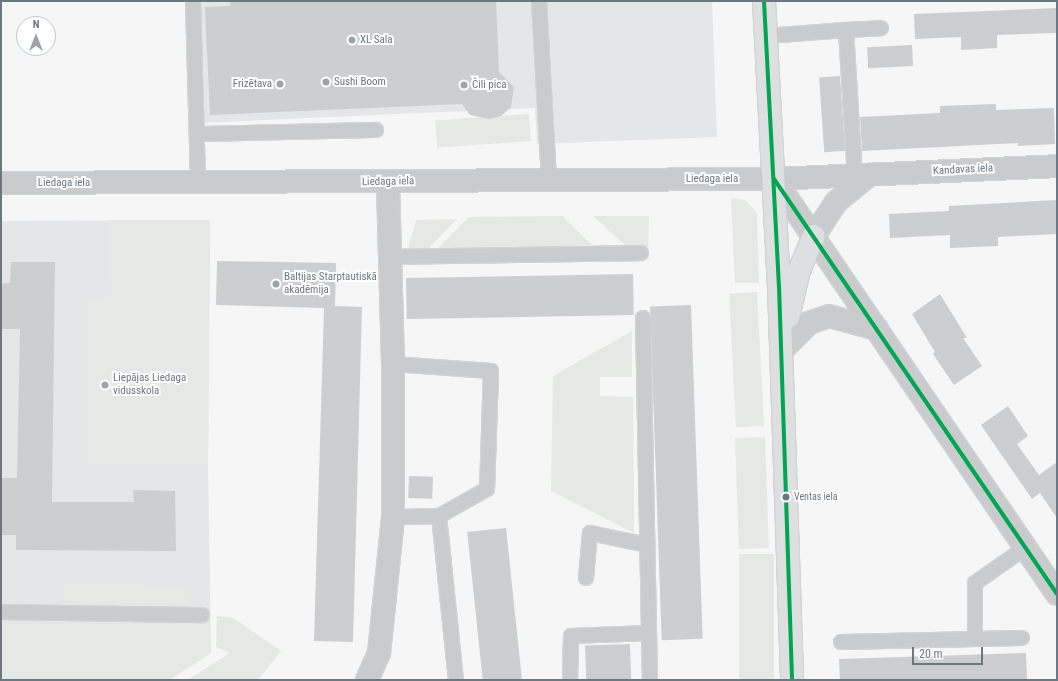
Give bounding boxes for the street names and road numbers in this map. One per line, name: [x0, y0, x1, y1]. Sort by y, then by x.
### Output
street label: Kandavas iela: [933, 162, 993, 178]
street label: Liedaga iela: [686, 172, 738, 186]
street label: Liedaga iela: [362, 175, 414, 189]
street label: Liedaga iela: [38, 176, 90, 190]

